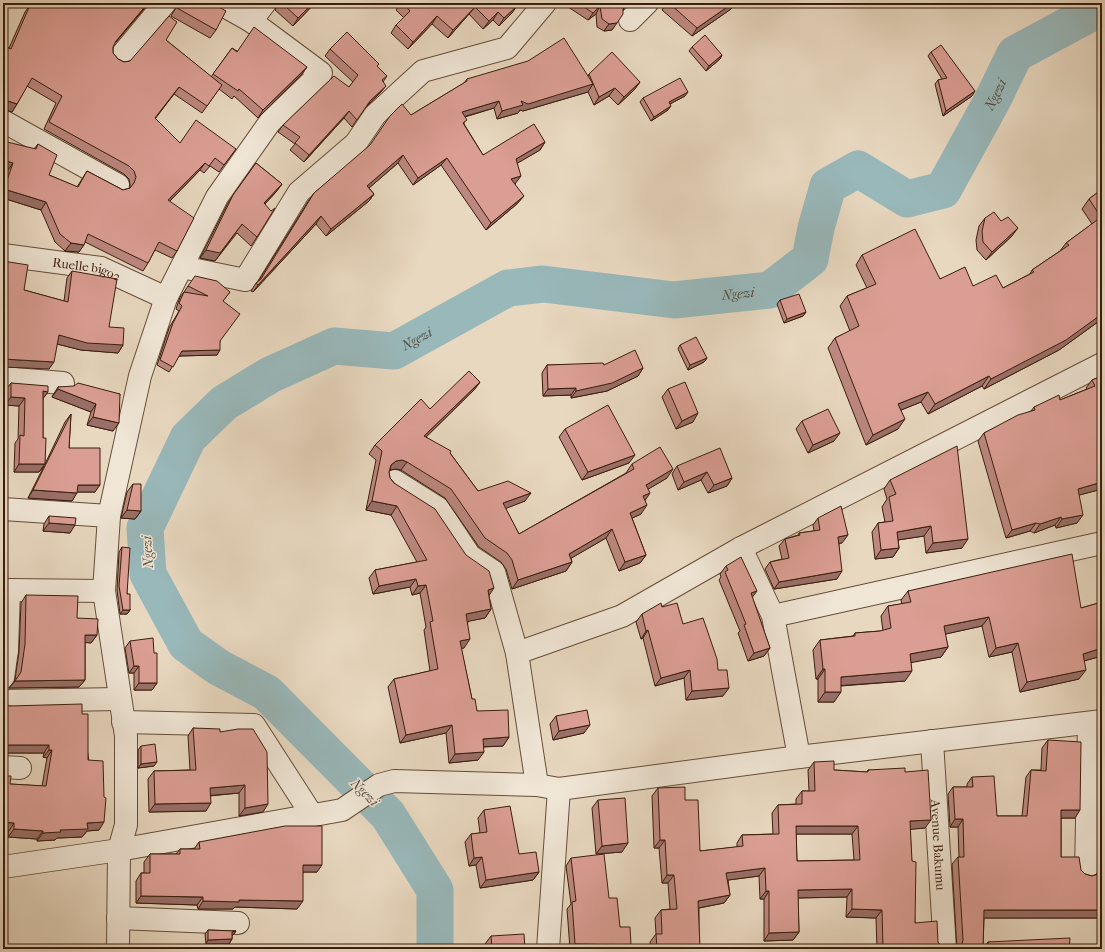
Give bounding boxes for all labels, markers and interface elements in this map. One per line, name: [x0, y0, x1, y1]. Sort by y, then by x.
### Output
water label: Ngezi: [980, 75, 1011, 114]
street label: Ruelle bigo2: [52, 255, 123, 284]
water label: Ngezi: [720, 284, 756, 304]
water label: Ngezi: [398, 323, 436, 355]
water label: Ngezi: [138, 534, 157, 570]
water label: Ngezi: [346, 774, 383, 811]
street label: Avenue Bakumu: [928, 798, 948, 892]

